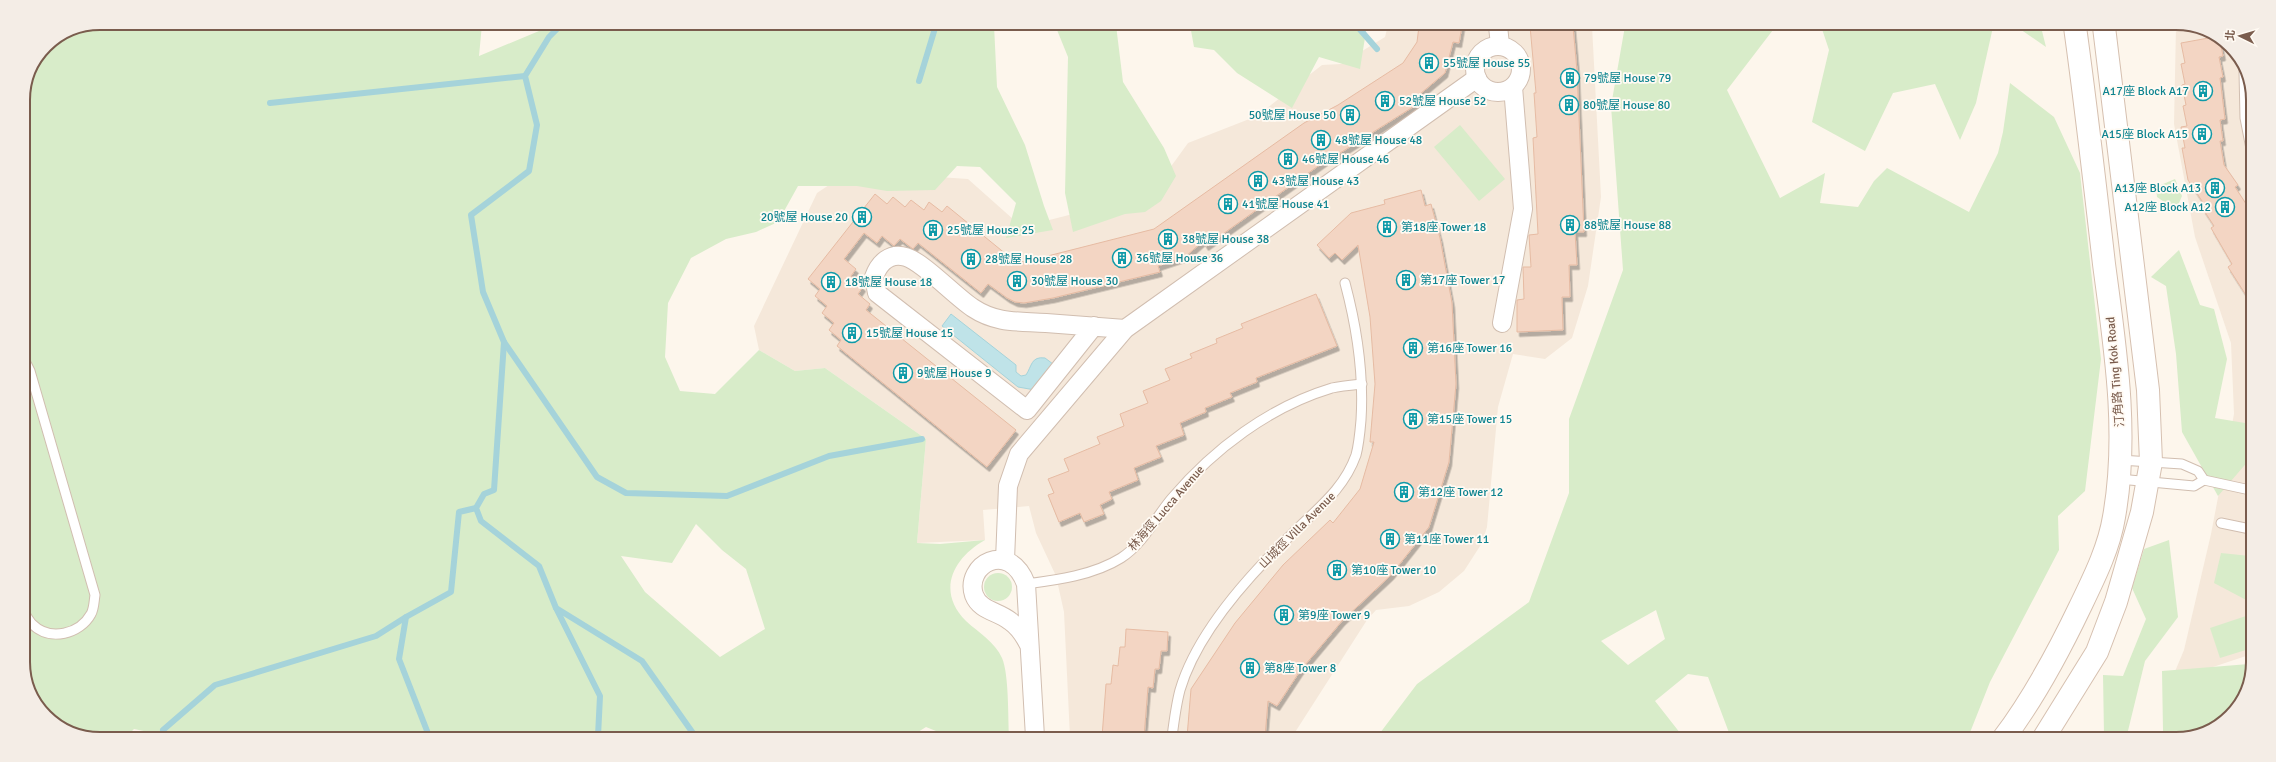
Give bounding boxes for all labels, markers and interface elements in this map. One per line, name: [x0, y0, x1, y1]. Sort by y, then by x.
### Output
north arrow: [2220, 16, 2260, 56]
text: 北: [2224, 29, 2237, 41]
building icon: 55號屋 House 55: [1418, 52, 1440, 74]
place label: 55號屋 House 55: [1443, 56, 1530, 71]
building icon: 79號屋 House 79: [1559, 67, 1581, 89]
place label: 79號屋 House 79: [1584, 71, 1671, 86]
building icon: A17座 Block A17: [2192, 80, 2214, 102]
place label: A17座 Block A17: [2103, 84, 2189, 99]
building icon: 52號屋 House 52: [1374, 90, 1396, 112]
place label: 52號屋 House 52: [1399, 94, 1486, 109]
building icon: 80號屋 House 80: [1558, 94, 1580, 116]
place label: 80號屋 House 80: [1583, 98, 1670, 113]
building icon: 50號屋 House 50: [1339, 104, 1361, 126]
place label: 50號屋 House 50: [1249, 108, 1336, 123]
building icon: A15座 Block A15: [2191, 123, 2213, 145]
place label: A15座 Block A15: [2102, 127, 2188, 142]
building icon: 48號屋 House 48: [1310, 129, 1332, 151]
place label: 48號屋 House 48: [1335, 133, 1422, 148]
building icon: 46號屋 House 46: [1277, 148, 1299, 170]
place label: 46號屋 House 46: [1302, 152, 1389, 167]
building icon: 43號屋 House 43: [1247, 170, 1269, 192]
place label: 43號屋 House 43: [1272, 174, 1359, 189]
building icon: A13座 Block A13: [2204, 177, 2226, 199]
place label: A13座 Block A13: [2115, 181, 2201, 196]
building icon: 41號屋 House 41: [1217, 193, 1239, 215]
building icon: A12座 Block A12: [2214, 196, 2236, 218]
place label: 41號屋 House 41: [1242, 197, 1329, 212]
place label: A12座 Block A12: [2125, 200, 2211, 215]
building icon: 20號屋 House 20: [851, 206, 873, 228]
place label: 20號屋 House 20: [761, 210, 848, 225]
building icon: 88號屋 House 88: [1559, 214, 1581, 236]
building icon: 第18座 Tower 18: [1376, 216, 1398, 238]
place label: 88號屋 House 88: [1584, 218, 1671, 233]
building icon: 25號屋 House 25: [922, 219, 944, 241]
place label: 第18座 Tower 18: [1401, 220, 1486, 235]
place label: 25號屋 House 25: [947, 223, 1034, 238]
building icon: 38號屋 House 38: [1157, 228, 1179, 250]
place label: 38號屋 House 38: [1182, 232, 1269, 247]
building icon: 36號屋 House 36: [1111, 247, 1133, 269]
building icon: 28號屋 House 28: [960, 248, 982, 270]
place label: 36號屋 House 36: [1136, 251, 1223, 266]
place label: 28號屋 House 28: [985, 252, 1072, 267]
building icon: 第17座 Tower 17: [1395, 269, 1417, 291]
building icon: 30號屋 House 30: [1006, 270, 1028, 292]
building icon: 18號屋 House 18: [820, 271, 842, 293]
place label: 第17座 Tower 17: [1420, 273, 1505, 288]
place label: 30號屋 House 30: [1031, 274, 1118, 289]
place label: 18號屋 House 18: [845, 275, 932, 290]
street label: 汀角路 Ting Kok Road: [2103, 316, 2128, 428]
building icon: 15號屋 House 15: [841, 322, 863, 344]
place label: 15號屋 House 15: [866, 326, 953, 341]
building icon: 第16座 Tower 16: [1402, 337, 1424, 359]
place label: 第16座 Tower 16: [1427, 341, 1512, 356]
building icon: 9號屋 House 9: [892, 362, 914, 384]
place label: 9號屋 House 9: [917, 366, 991, 381]
building icon: 第15座 Tower 15: [1402, 408, 1424, 430]
place label: 第15座 Tower 15: [1427, 412, 1512, 427]
street label: 林海徑 Lucca Avenue: [1125, 462, 1208, 554]
building icon: 第12座 Tower 12: [1393, 481, 1415, 503]
place label: 第12座 Tower 12: [1418, 485, 1503, 500]
street label: 山城徑 Villa Avenue: [1256, 489, 1339, 572]
building icon: 第11座 Tower 11: [1379, 528, 1401, 550]
place label: 第11座 Tower 11: [1404, 532, 1489, 547]
building icon: 第10座 Tower 10: [1326, 559, 1348, 581]
place label: 第10座 Tower 10: [1351, 563, 1436, 578]
building icon: 第9座 Tower 9: [1273, 604, 1295, 626]
place label: 第9座 Tower 9: [1298, 608, 1370, 623]
building icon: 第8座 Tower 8: [1239, 657, 1261, 679]
place label: 第8座 Tower 8: [1264, 661, 1336, 676]

